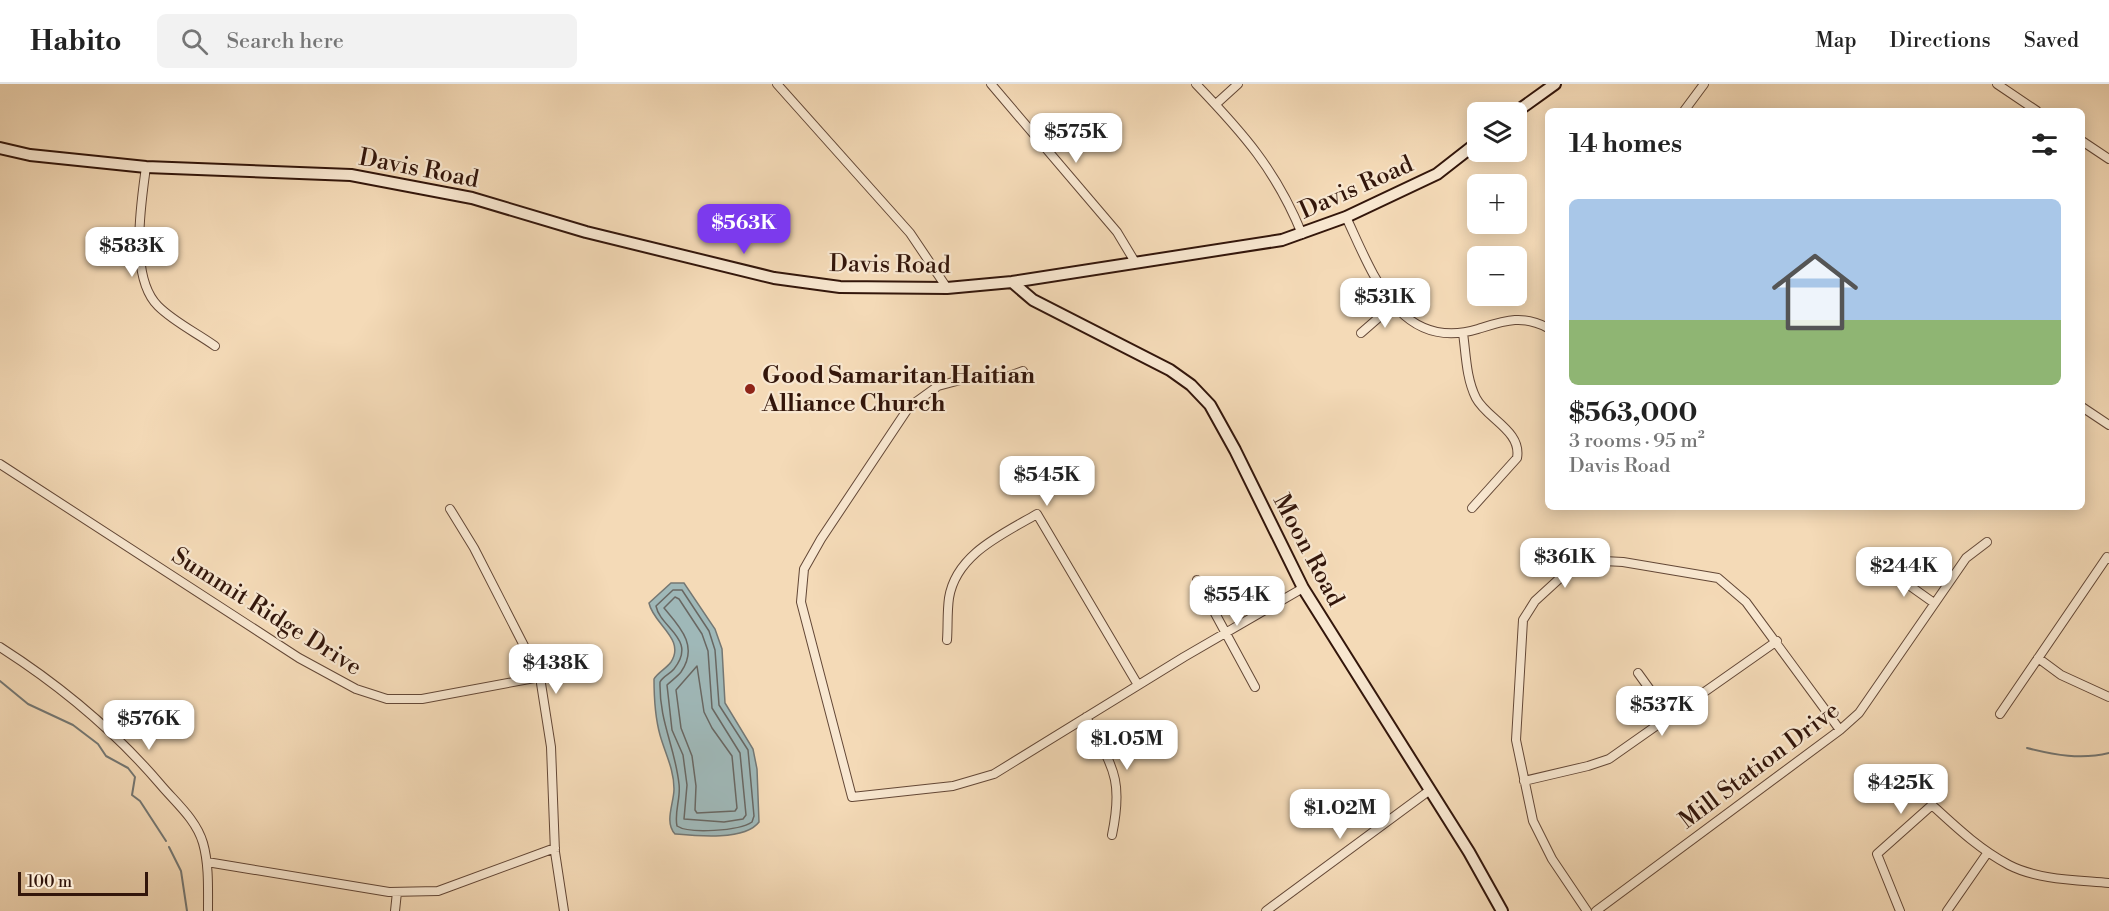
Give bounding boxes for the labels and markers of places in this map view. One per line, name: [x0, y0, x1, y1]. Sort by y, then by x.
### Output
pin: $575K: [1034, 113, 1118, 164]
pin: $563K: [702, 204, 786, 255]
pin: $583K: [90, 227, 174, 278]
pin: $531K: [1343, 278, 1427, 329]
place label: Good Samaritan Haitian Alliance Church: [761, 361, 1035, 419]
marker: Good Samaritan Haitian Alliance Church: [743, 382, 757, 396]
pin: $545K: [1005, 456, 1089, 507]
pin: $361K: [1523, 538, 1607, 589]
pin: $244K: [1862, 547, 1946, 598]
pin: $554K: [1195, 576, 1279, 627]
pin: $438K: [514, 644, 598, 695]
pin: $537K: [1620, 686, 1704, 737]
pin: $576K: [107, 700, 191, 751]
pin: $1.05M: [1078, 720, 1176, 771]
pin: $425K: [1859, 764, 1943, 815]
pin: $1.02M: [1291, 789, 1389, 840]

